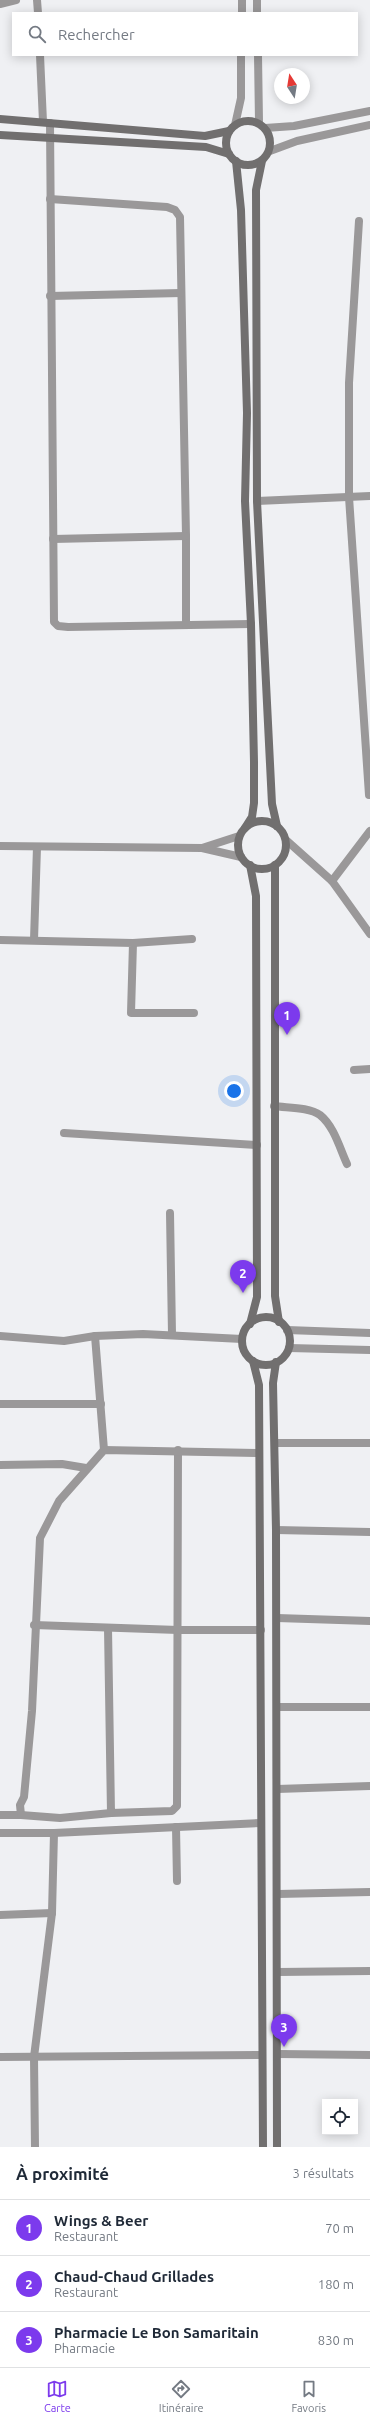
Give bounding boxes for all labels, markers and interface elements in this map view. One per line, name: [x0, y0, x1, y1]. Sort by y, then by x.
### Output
search box: [12, 12, 358, 56]
icon: search: [26, 23, 48, 45]
text: Rechercher: [58, 26, 135, 43]
north arrow: [274, 68, 310, 104]
pin: 1: [274, 1002, 300, 1035]
your location: [224, 1081, 244, 1101]
pin: 2: [230, 1260, 256, 1293]
pin: 3: [271, 2014, 297, 2047]
map controls: [322, 2099, 358, 2135]
button: locate: [322, 2099, 358, 2135]
text: À proximité: [16, 2164, 109, 2183]
text: 3 résultats: [293, 2166, 354, 2180]
text: Wings & Beer: [54, 2212, 148, 2229]
text: 1: [25, 2221, 33, 2235]
text: 70 m: [325, 2221, 354, 2235]
text: Restaurant: [54, 2229, 118, 2243]
text: Chaud-Chaud Grillades: [54, 2268, 214, 2285]
text: 2: [25, 2277, 33, 2291]
text: 180 m: [318, 2277, 354, 2291]
text: Restaurant: [54, 2285, 118, 2299]
text: Pharmacie Le Bon Samaritain: [54, 2324, 259, 2341]
text: 3: [25, 2333, 33, 2347]
text: 830 m: [318, 2333, 354, 2347]
text: Pharmacie: [54, 2341, 115, 2355]
tab: Carte: [44, 2378, 71, 2414]
tab: Itinéraire: [159, 2378, 204, 2414]
tab: Favoris: [292, 2378, 326, 2414]

